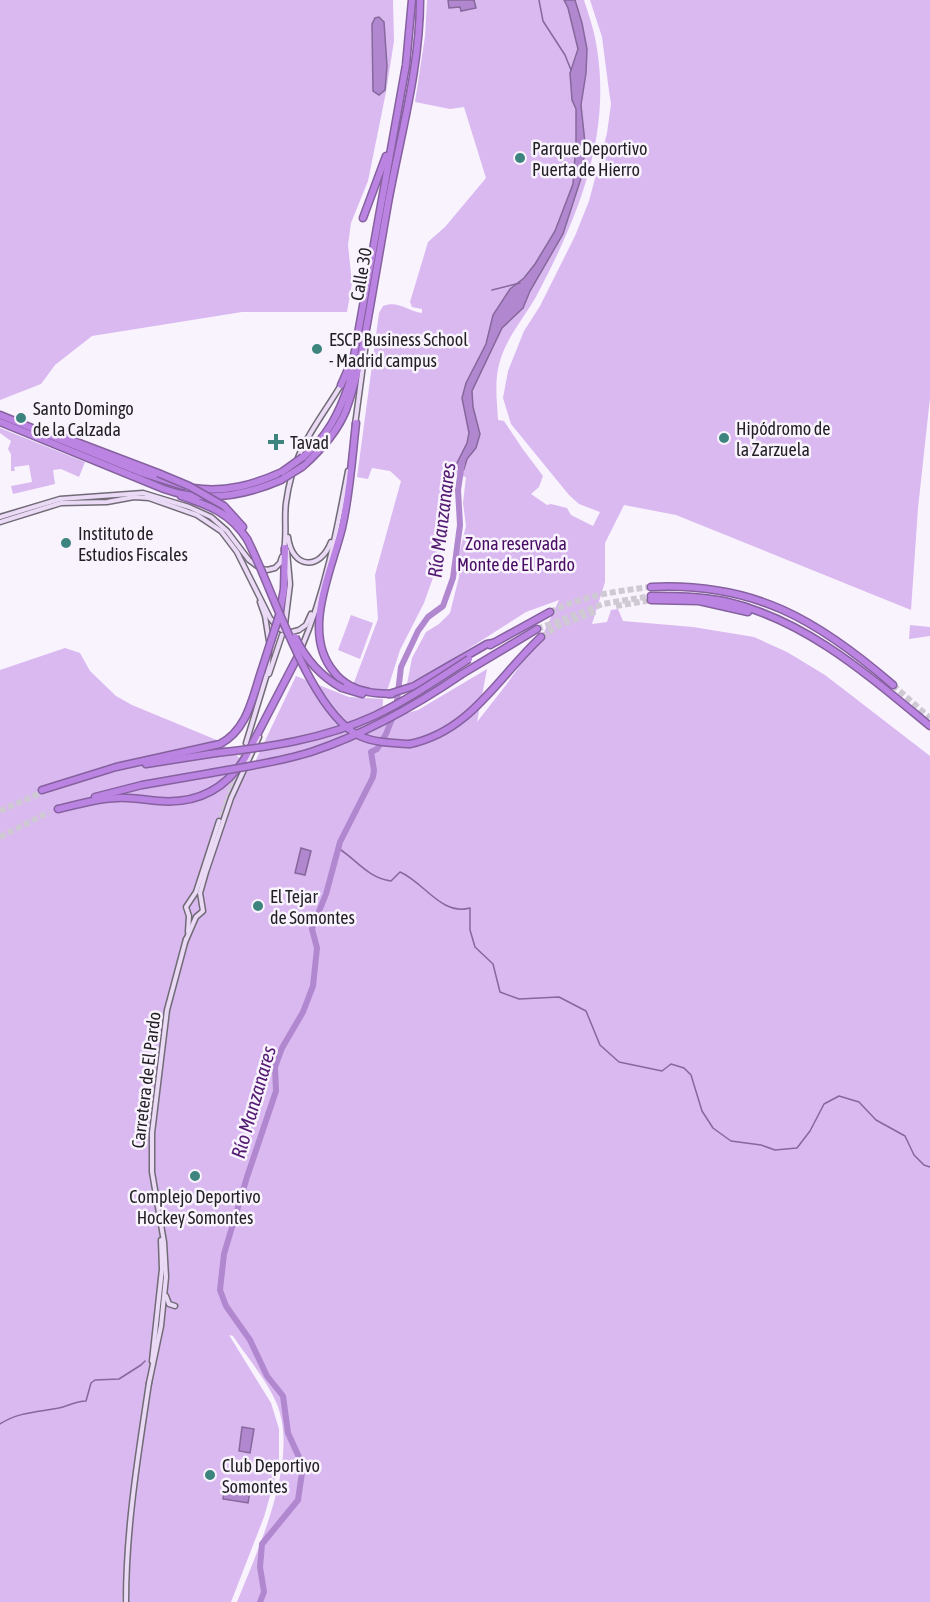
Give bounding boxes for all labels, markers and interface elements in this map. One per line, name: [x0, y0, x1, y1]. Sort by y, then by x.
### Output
place label: Parque Deportivo Puerta de Hierro: [532, 138, 647, 180]
marker: Parque Deportivo Puerta de Hierro: [513, 151, 527, 165]
street label: Calle 30: [346, 246, 376, 302]
place label: ESCP Business School - Madrid campus: [329, 329, 468, 371]
marker: ESCP Business School - Madrid campus: [310, 342, 324, 356]
place label: Santo Domingo de la Calzada: [33, 398, 134, 440]
marker: Santo Domingo de la Calzada: [14, 411, 28, 425]
place label: Hipódromo de la Zarzuela: [736, 418, 830, 460]
marker: Hipódromo de la Zarzuela: [717, 431, 731, 445]
place label: Tavad: [290, 432, 329, 453]
marker: Tavad: [267, 433, 285, 451]
water label: Río Manzanares: [423, 461, 459, 579]
place label: Instituto de Estudios Fiscales: [78, 523, 188, 565]
park label: Zona reservada Monte de El Pardo: [457, 533, 575, 575]
marker: Instituto de Estudios Fiscales: [59, 536, 73, 550]
place label: El Tejar de Somontes: [270, 886, 355, 928]
marker: El Tejar de Somontes: [251, 899, 265, 913]
street label: Carretera de El Pardo: [127, 1011, 165, 1149]
water label: Río Manzanares: [226, 1043, 280, 1161]
marker: Complejo Deportivo Hockey Somontes: [188, 1169, 202, 1183]
place label: Complejo Deportivo Hockey Somontes: [129, 1186, 261, 1228]
place label: Club Deportivo Somontes: [222, 1455, 320, 1497]
marker: Club Deportivo Somontes: [203, 1468, 217, 1482]

